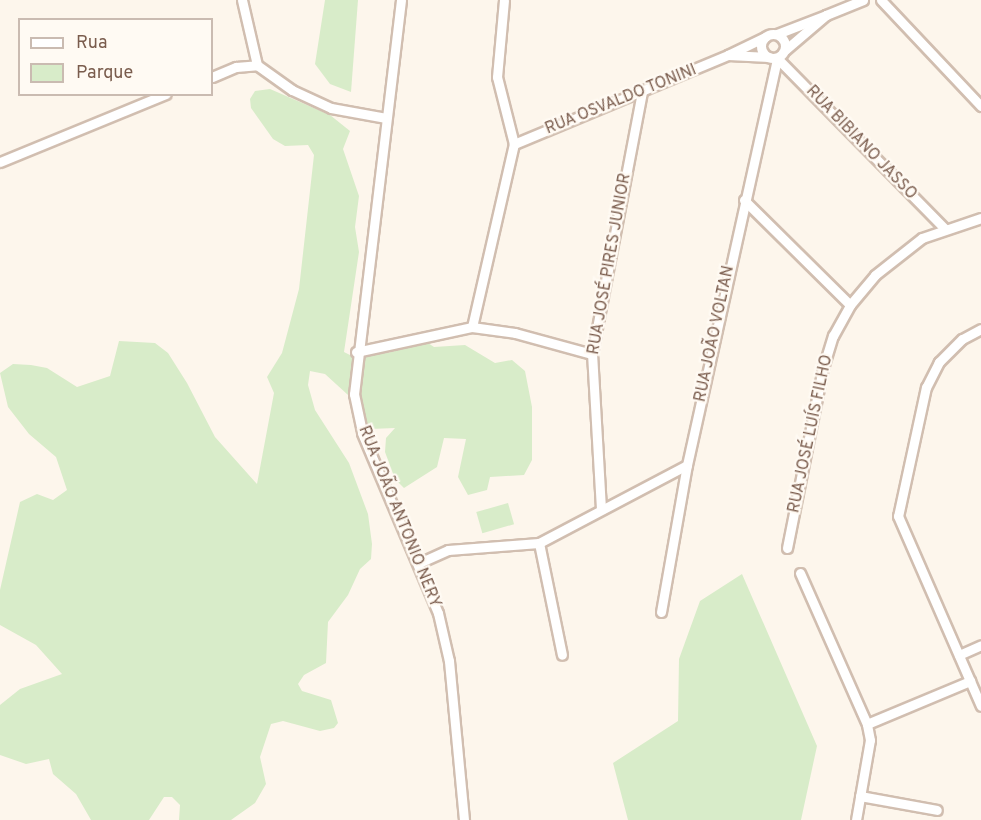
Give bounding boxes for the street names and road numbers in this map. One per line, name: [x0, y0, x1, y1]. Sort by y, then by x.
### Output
street label: RUA OSVALDO TONINI: [542, 61, 700, 139]
street label: RUA BIBIANO JASSO: [801, 82, 921, 204]
street label: RUA JOSÉ PIRES JUNIOR: [585, 171, 635, 357]
street label: RUA JOÃO VOLTAN: [691, 264, 739, 404]
street label: RUA JOSÉ LUÍS FILHO: [785, 353, 837, 515]
street label: RUA JOÃO ANTONIO NERY: [353, 423, 445, 611]

